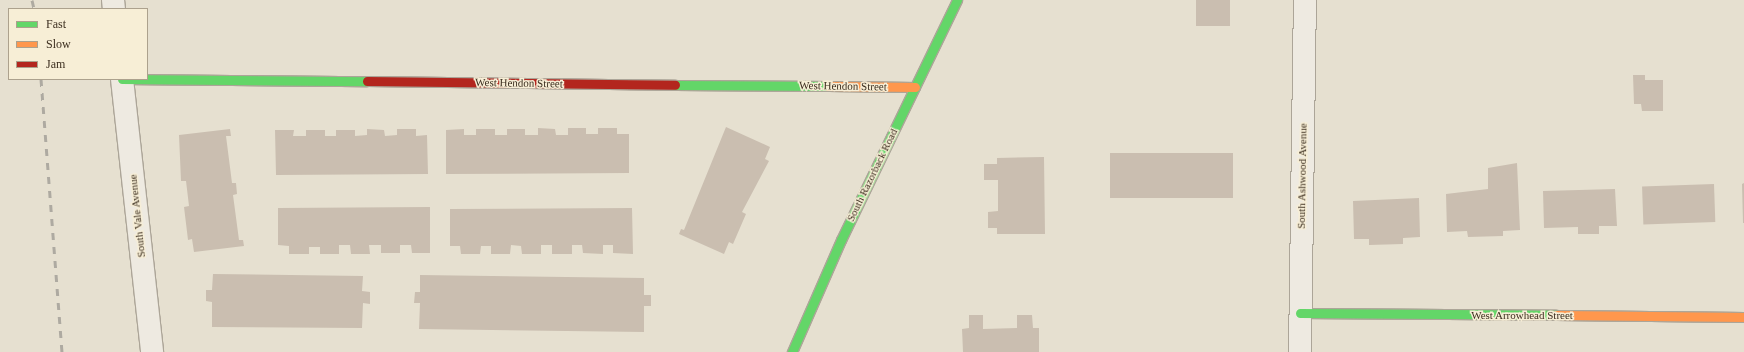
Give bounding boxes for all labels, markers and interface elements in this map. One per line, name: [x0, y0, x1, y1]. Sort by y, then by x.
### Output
legend: [8, 8, 148, 80]
text: Fast: [46, 17, 66, 31]
text: Slow: [46, 37, 71, 51]
text: Jam: [46, 57, 65, 71]
street label: West Hendon Street: [475, 76, 563, 90]
street label: West Hendon Street: [799, 79, 887, 93]
street label: South Ashwood Avenue: [1294, 123, 1310, 229]
street label: South Razorback Road: [844, 127, 900, 223]
street label: South Vale Avenue: [126, 173, 148, 259]
street label: West Arrowhead Street: [1471, 308, 1573, 322]

